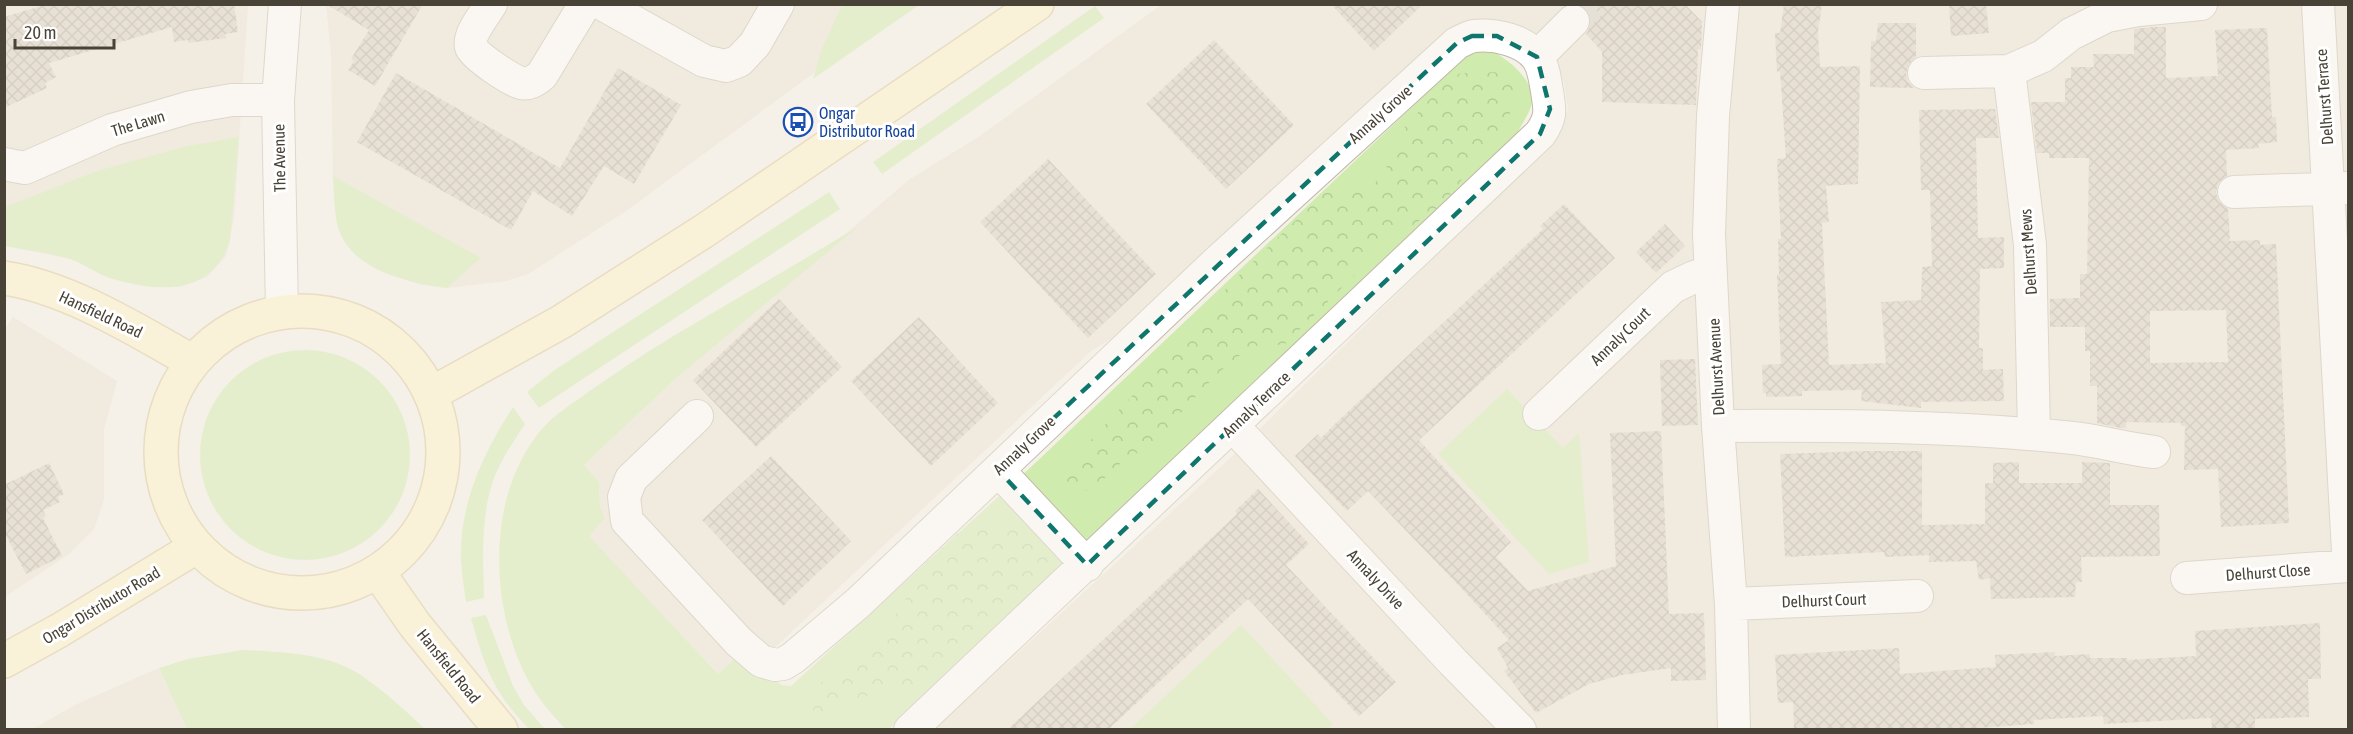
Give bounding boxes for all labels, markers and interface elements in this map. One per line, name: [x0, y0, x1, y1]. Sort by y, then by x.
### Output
scale bar: [15, 12, 114, 50]
text: 20 m: [24, 22, 56, 43]
street label: Delhurst Terrace: [2312, 48, 2336, 146]
street label: Annaly Grove: [1345, 81, 1416, 148]
place label: Ongar Distributor Road: [819, 104, 915, 140]
street label: The Lawn: [109, 106, 167, 140]
bus stop icon: Ongar Distributor Road: [782, 106, 814, 138]
street label: The Avenue: [269, 124, 289, 192]
street label: Delhurst Mews: [2016, 208, 2040, 296]
street label: Hansfield Road: [56, 287, 146, 341]
street label: Annaly Court: [1587, 303, 1654, 369]
street label: Delhurst Avenue: [1704, 318, 1728, 416]
street label: Annaly Terrace: [1219, 367, 1294, 441]
street label: Annaly Grove: [989, 412, 1059, 479]
street label: Annaly Drive: [1343, 546, 1408, 613]
street label: Delhurst Close: [2225, 560, 2311, 584]
street label: Ongar Distributor Road: [39, 563, 164, 648]
street label: Delhurst Court: [1781, 590, 1867, 610]
street label: Hansfield Road: [414, 625, 484, 707]

